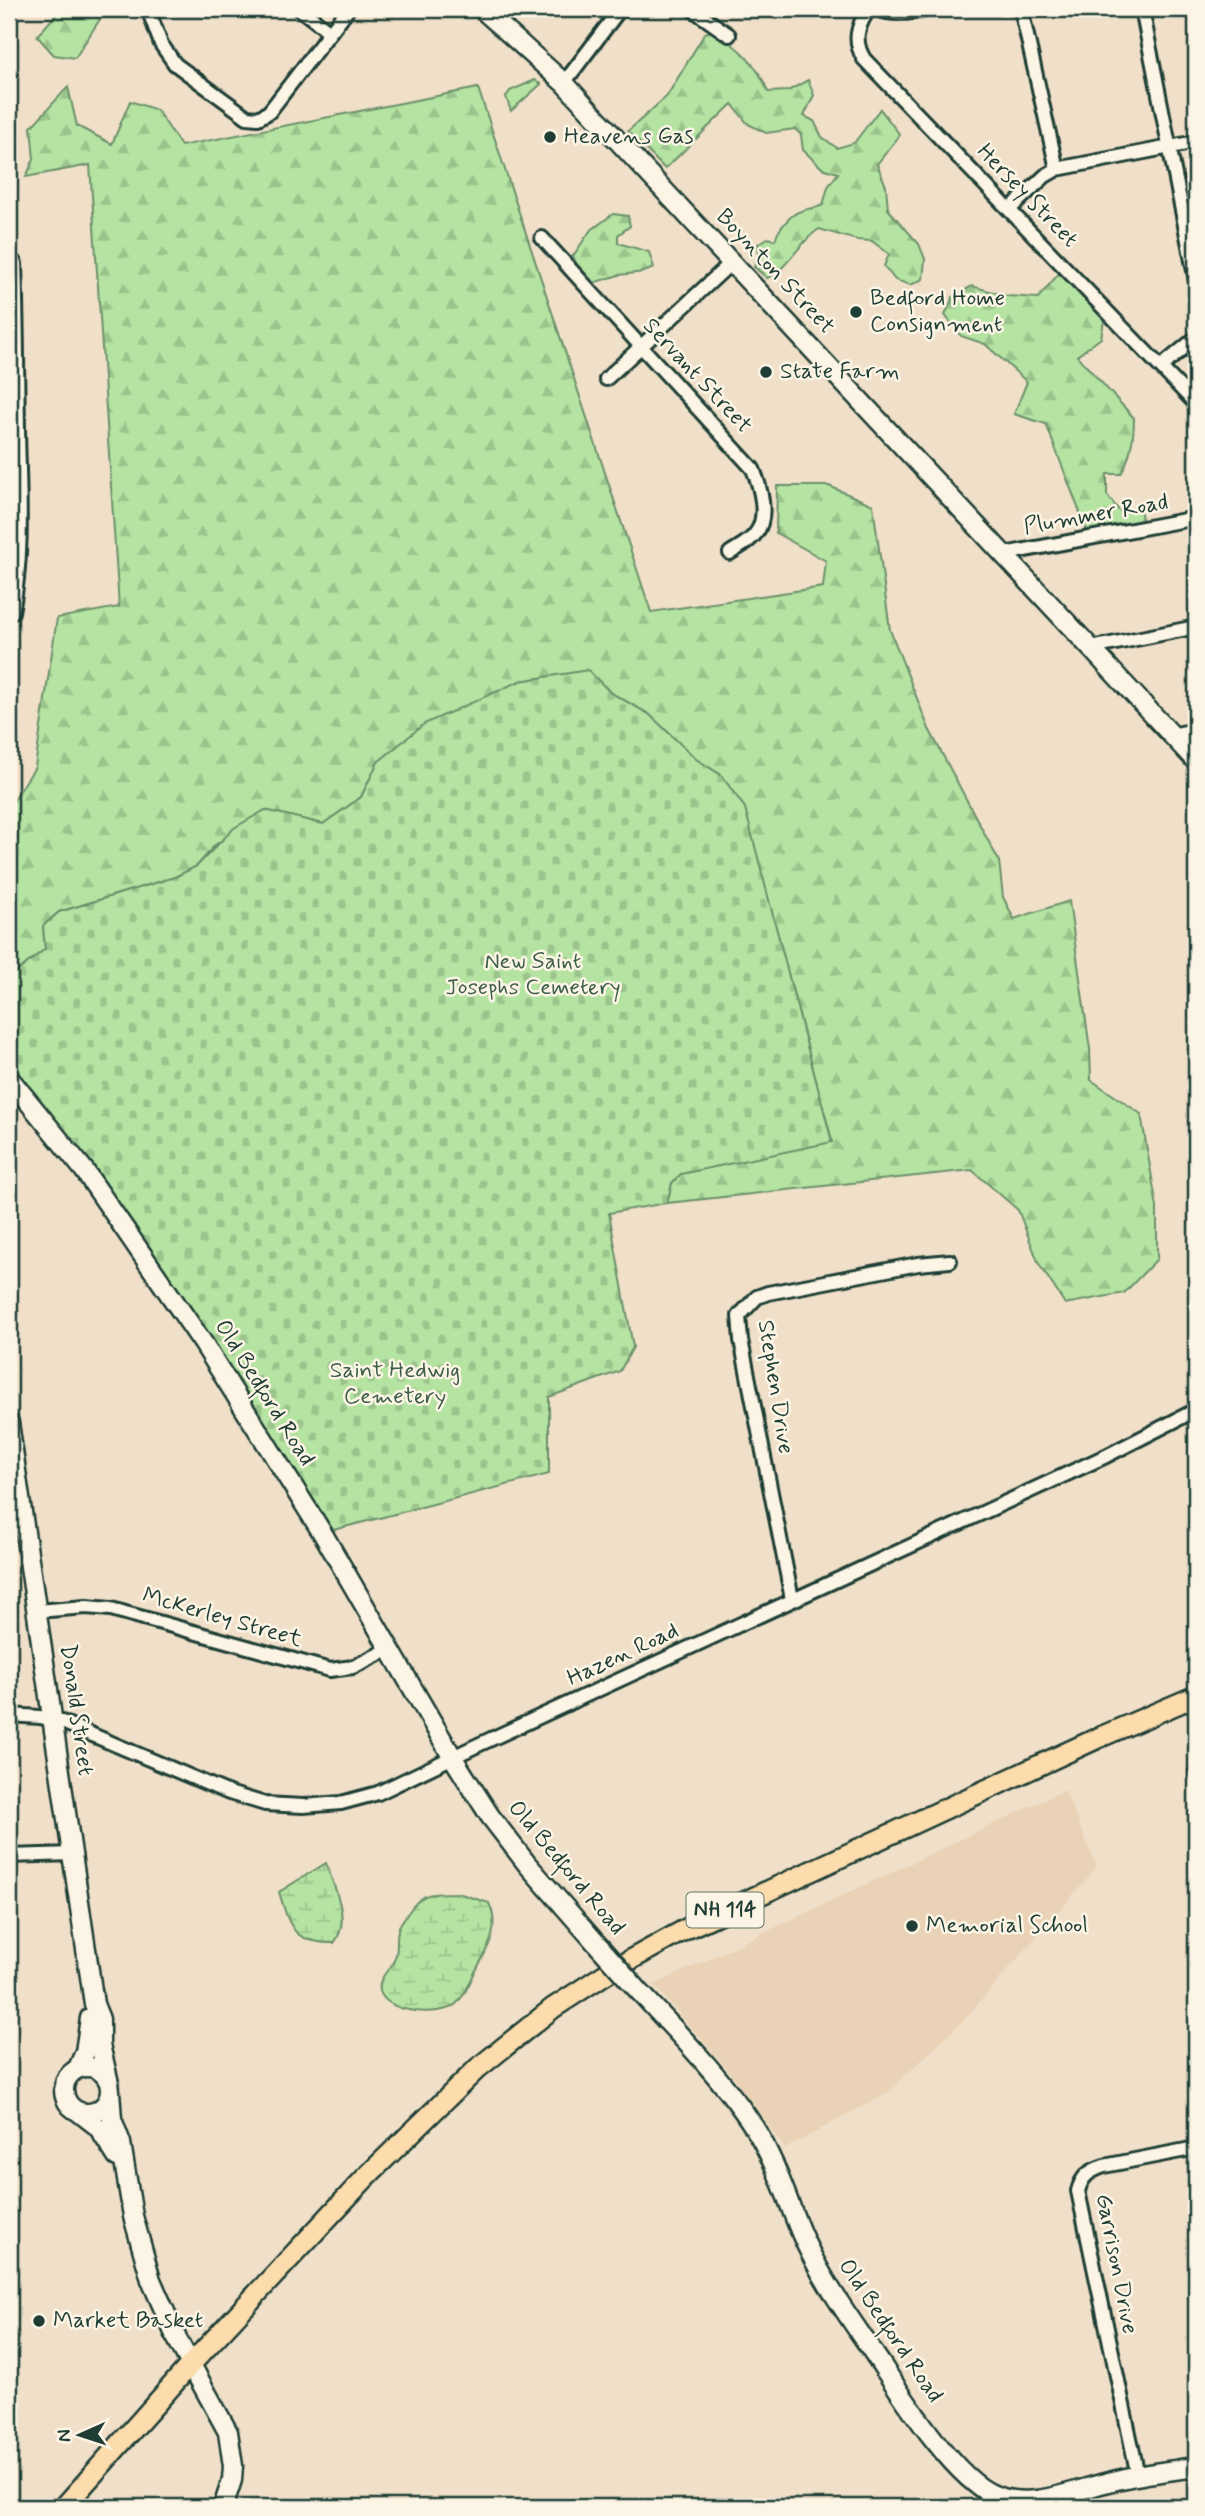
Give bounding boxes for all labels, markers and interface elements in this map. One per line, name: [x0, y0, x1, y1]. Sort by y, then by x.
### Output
place label: Heavens Gas: [564, 122, 694, 152]
marker: Heavens Gas: [542, 129, 558, 145]
street label: Hersey Street: [970, 137, 1084, 255]
street label: Boynton Street: [709, 203, 841, 341]
place label: Bedford Home Consignment: [870, 284, 1005, 340]
marker: Bedford Home Consignment: [848, 304, 864, 320]
street label: Servant Street: [636, 312, 758, 440]
place label: State Farm: [780, 357, 900, 387]
marker: State Farm: [758, 364, 774, 380]
street label: Plummer Road: [1021, 488, 1171, 542]
park label: New Saint Josephs Cemetery: [445, 947, 621, 1003]
street label: Old Bedford Road: [206, 1314, 321, 1473]
street label: Stephen Drive: [750, 1318, 800, 1456]
park label: Saint Hedwig Cemetery: [330, 1356, 460, 1412]
street label: McKerley Street: [139, 1581, 306, 1655]
street label: Hazen Road: [562, 1616, 684, 1694]
street label: Donald Street: [52, 1642, 100, 1778]
street label: Old Bedford Road: [500, 1794, 631, 1942]
road number: NH 114: [686, 1892, 764, 1927]
place label: Memorial School: [926, 1911, 1088, 1941]
marker: Memorial School: [904, 1918, 920, 1934]
street label: Garrison Drive: [1088, 2191, 1144, 2337]
street label: Old Bedford Road: [830, 2253, 949, 2409]
place label: Market Basket: [53, 2306, 203, 2336]
marker: Market Basket: [31, 2313, 47, 2329]
north arrow: [46, 2400, 116, 2470]
text: N: [52, 2429, 77, 2443]

